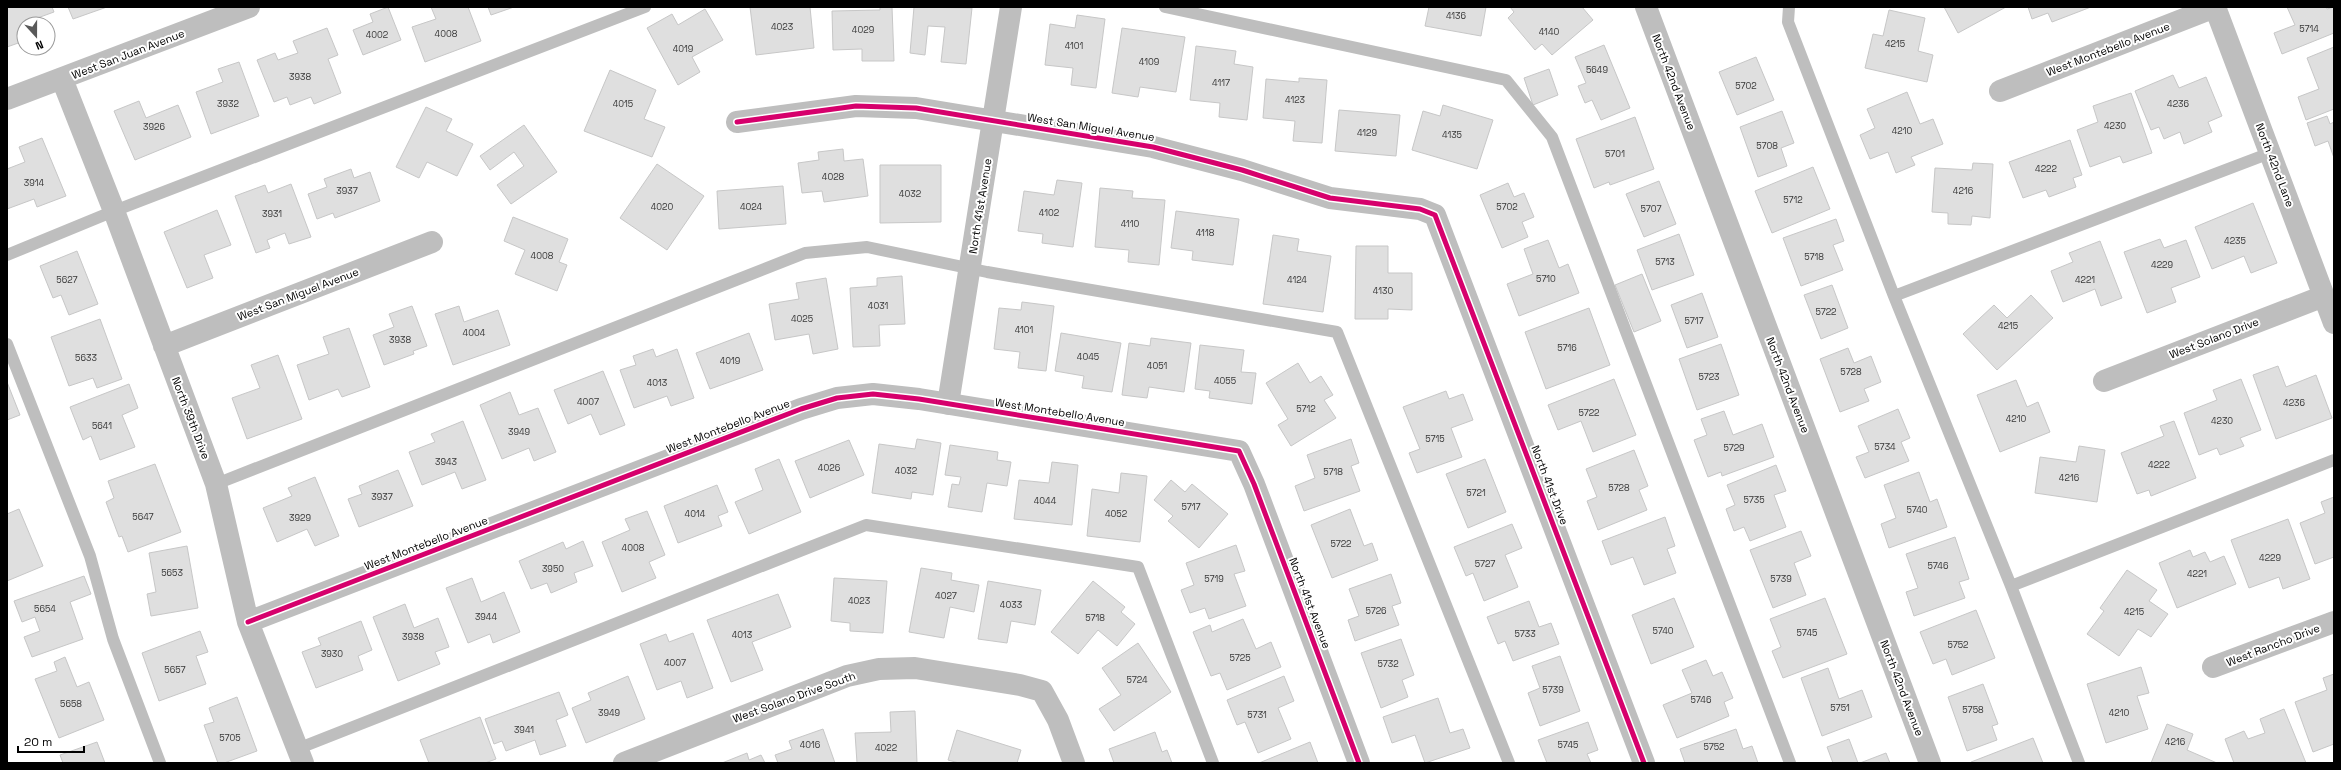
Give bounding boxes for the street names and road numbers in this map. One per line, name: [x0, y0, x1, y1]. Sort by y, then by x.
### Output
street label: West Montebello Avenue: [2044, 19, 2172, 79]
street label: West San Juan Avenue: [70, 26, 186, 82]
street label: North 42nd Avenue: [1649, 32, 1699, 132]
street label: West San Miguel Avenue: [1026, 110, 1156, 144]
street label: North 42nd Lane: [2253, 121, 2297, 209]
street label: North 41st Avenue: [966, 157, 994, 255]
street label: West San Miguel Avenue: [235, 264, 361, 324]
street label: West Solano Drive: [2167, 314, 2261, 362]
street label: North 42nd Avenue: [1763, 335, 1813, 435]
street label: North 39th Drive: [169, 375, 213, 461]
street label: West Montebello Avenue: [994, 395, 1126, 429]
street label: West Montebello Avenue: [664, 396, 792, 456]
street label: North 41st Drive: [1528, 443, 1572, 527]
street label: West Montebello Avenue: [362, 513, 490, 573]
street label: North 41st Avenue: [1286, 556, 1334, 650]
street label: West Rancho Drive: [2224, 621, 2322, 669]
street label: North 42nd Avenue: [1877, 638, 1927, 738]
street label: West Solano Drive South: [731, 668, 857, 726]

